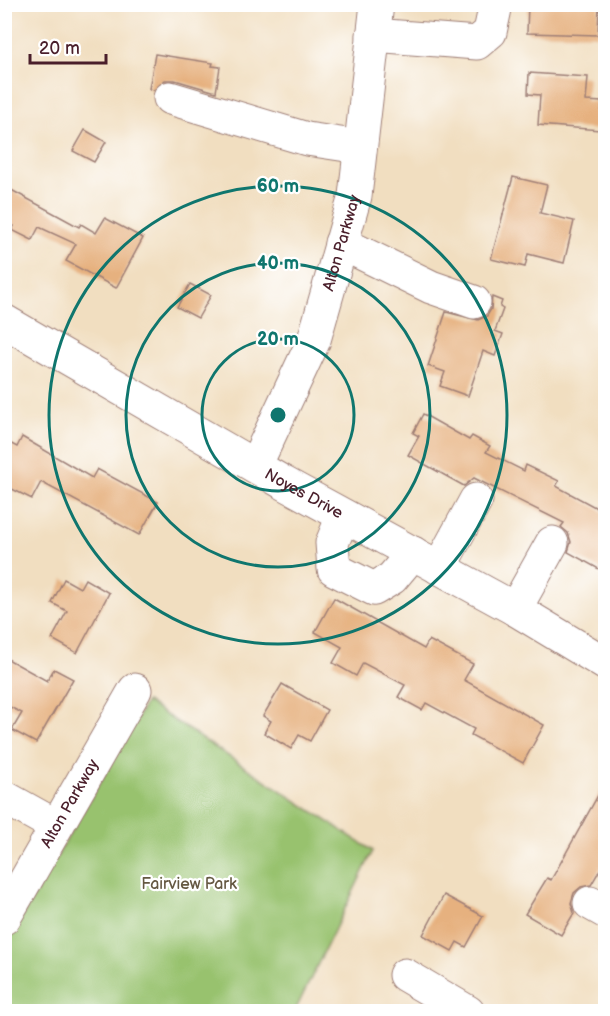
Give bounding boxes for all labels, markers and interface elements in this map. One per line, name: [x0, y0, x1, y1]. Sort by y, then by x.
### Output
scale bar: [30, 27, 106, 65]
text: 20 m: [39, 38, 80, 59]
text: 60 m: [257, 176, 299, 197]
street label: Alton Parkway: [319, 192, 365, 293]
text: 40 m: [257, 253, 299, 274]
text: 20 m: [257, 329, 299, 350]
centre of rings: [268, 405, 288, 425]
street label: Noyes Drive: [261, 464, 347, 523]
street label: Alton Parkway: [37, 755, 103, 851]
park label: Fairview Park: [141, 875, 237, 894]

